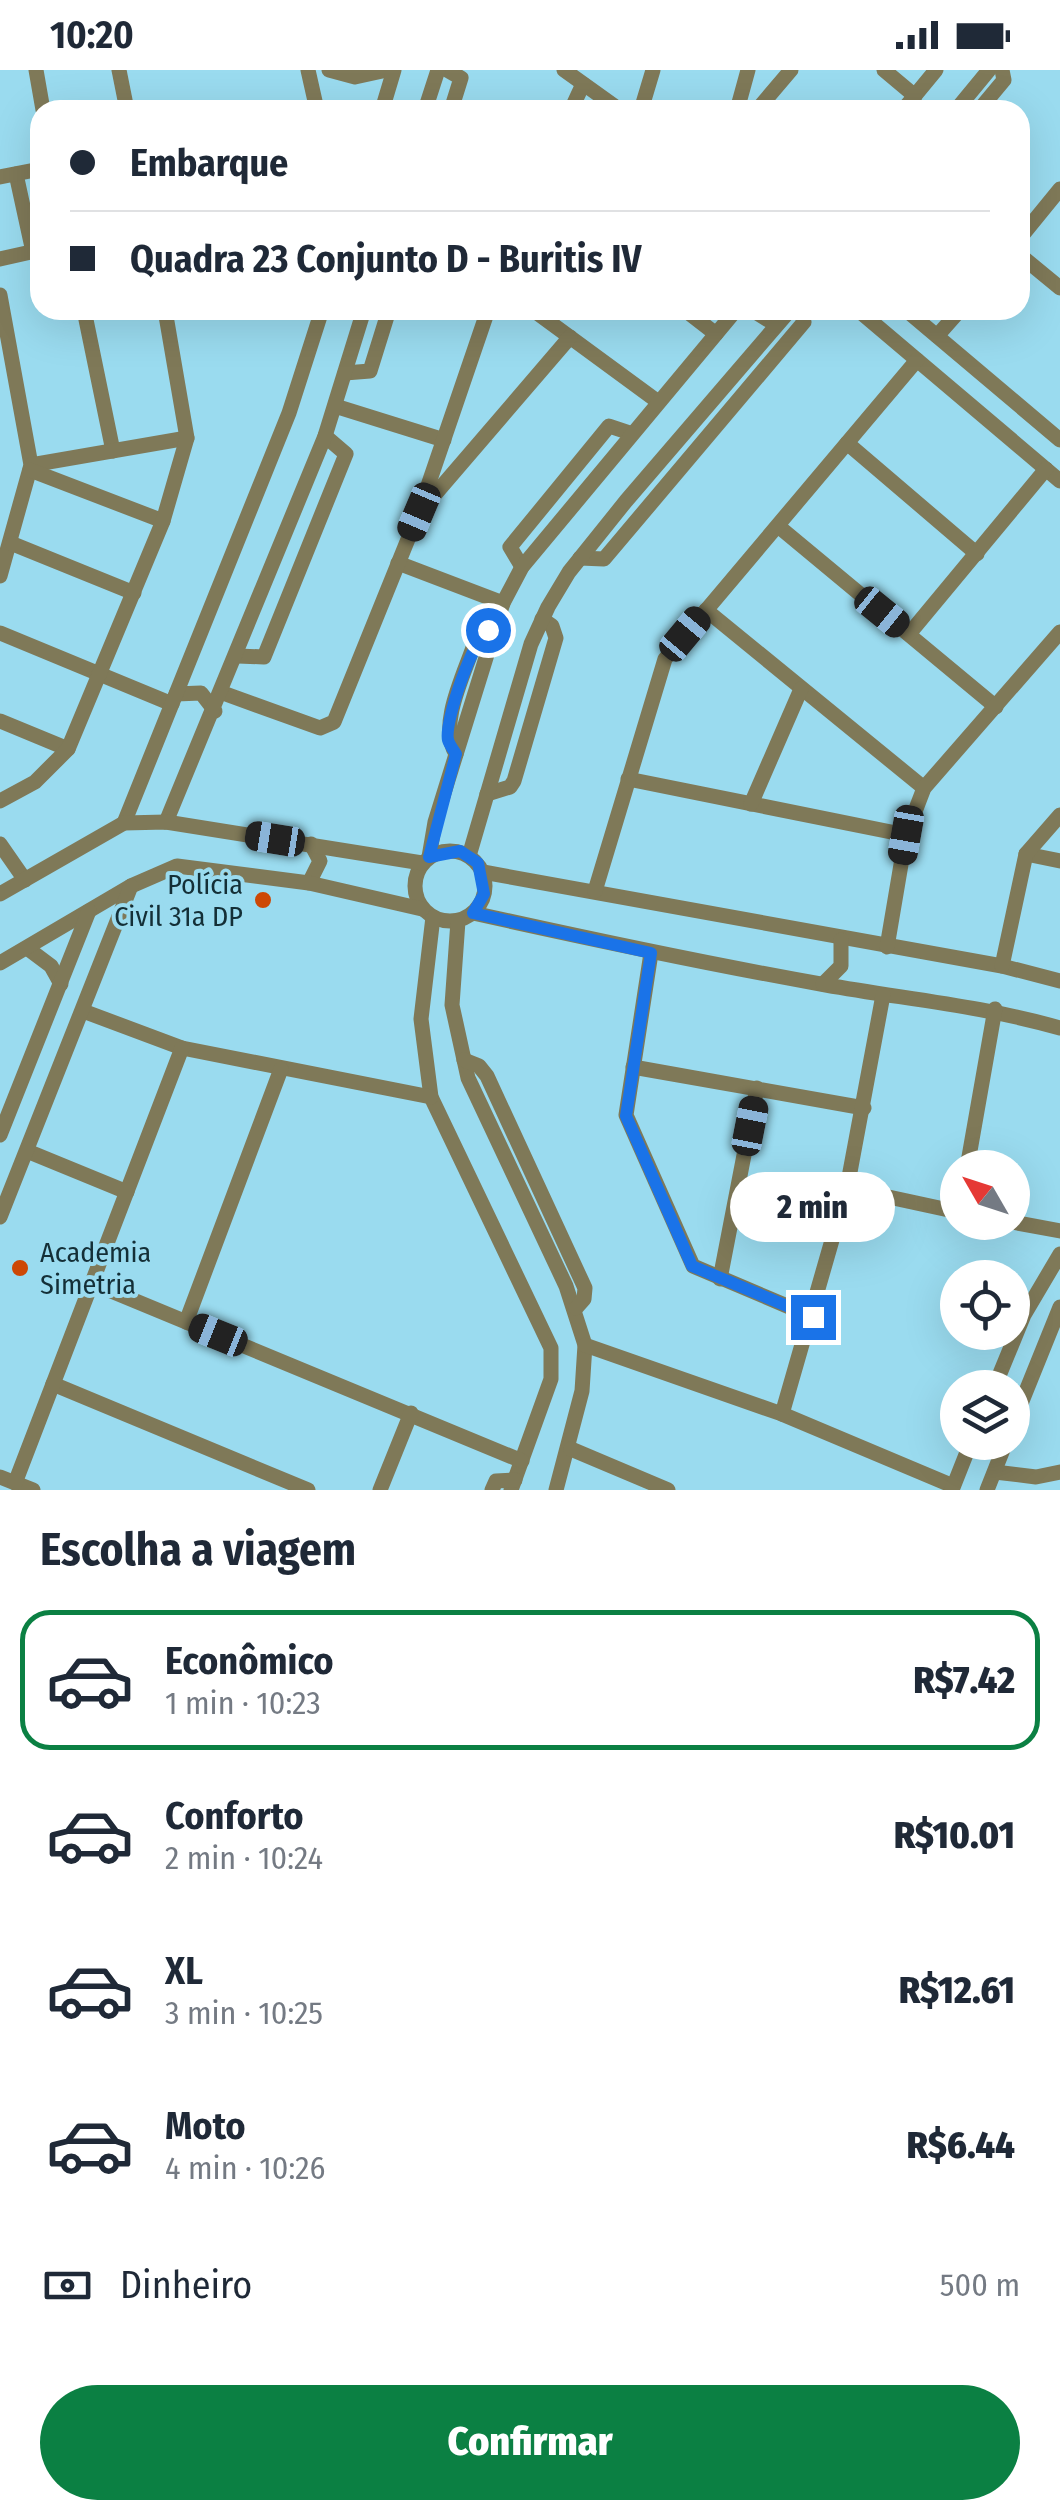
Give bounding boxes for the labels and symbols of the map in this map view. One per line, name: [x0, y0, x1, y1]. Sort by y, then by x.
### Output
car: [393, 479, 445, 545]
car: [849, 581, 915, 643]
car: [654, 601, 716, 667]
route start: [466, 608, 511, 653]
car: [886, 803, 926, 867]
car: [243, 819, 307, 859]
place label: Polícia Civil 31a DP: [114, 868, 243, 933]
marker: Polícia Civil 31a DP: [252, 889, 274, 911]
car: [730, 1094, 770, 1158]
north arrow: [940, 1150, 1030, 1240]
callout: 2 min: [730, 1172, 896, 1242]
place label: Academia Simetria: [40, 1236, 151, 1301]
marker: Academia Simetria: [9, 1257, 31, 1279]
route end: [791, 1295, 836, 1340]
car: [185, 1310, 251, 1360]

